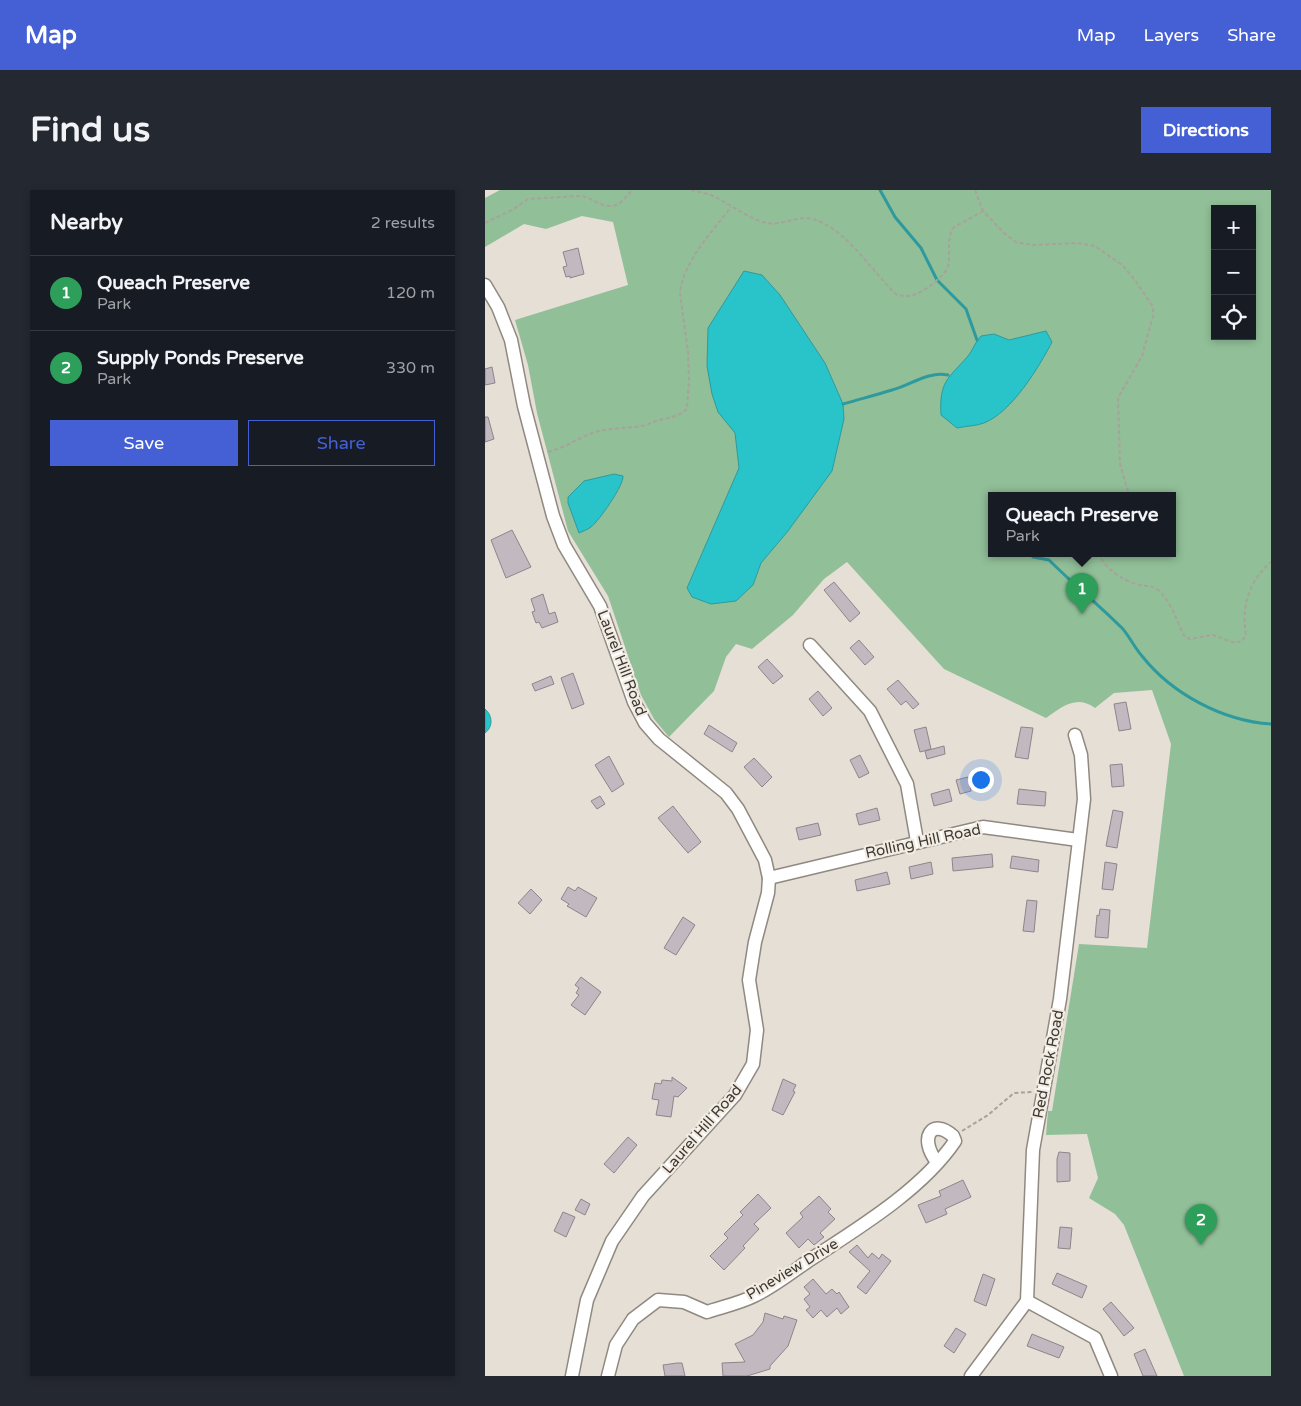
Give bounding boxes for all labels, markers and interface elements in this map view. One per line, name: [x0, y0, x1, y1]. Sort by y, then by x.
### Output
text: Map: [25, 21, 77, 50]
text: Map: [1077, 24, 1116, 46]
text: Layers: [1144, 24, 1199, 46]
text: Share: [1227, 24, 1276, 46]
button: Directions: [1141, 107, 1271, 153]
text: Find us: [30, 109, 150, 151]
map controls: [1211, 205, 1256, 340]
button: +: [1211, 205, 1256, 250]
text: Nearby: [50, 210, 123, 235]
text: 2 results: [371, 213, 435, 233]
button: −: [1211, 250, 1256, 295]
text: Queach Preserve: [97, 272, 250, 294]
text: 1: [61, 283, 71, 303]
text: 120 m: [386, 283, 435, 303]
text: Park: [97, 294, 131, 314]
button: locate: [1211, 295, 1256, 340]
text: Supply Ponds Preserve: [97, 347, 304, 369]
text: 2: [61, 358, 71, 378]
text: 330 m: [386, 358, 435, 378]
text: Park: [97, 369, 131, 389]
button: Save: [50, 420, 238, 466]
button: Share: [248, 420, 435, 466]
popup: [988, 492, 1176, 557]
text: Queach Preserve: [1005, 504, 1159, 526]
text: Park: [1005, 526, 1040, 546]
pin: 1: [1066, 573, 1098, 614]
street label: Laurel Hill Road: [594, 608, 650, 718]
your location: [968, 767, 994, 793]
street label: Rolling Hill Road: [864, 820, 982, 862]
street label: Red Rock Road: [1029, 1008, 1067, 1120]
street label: Laurel Hill Road: [659, 1081, 745, 1177]
pin: 2: [1185, 1204, 1217, 1245]
street label: Pineview Drive: [743, 1234, 841, 1304]

